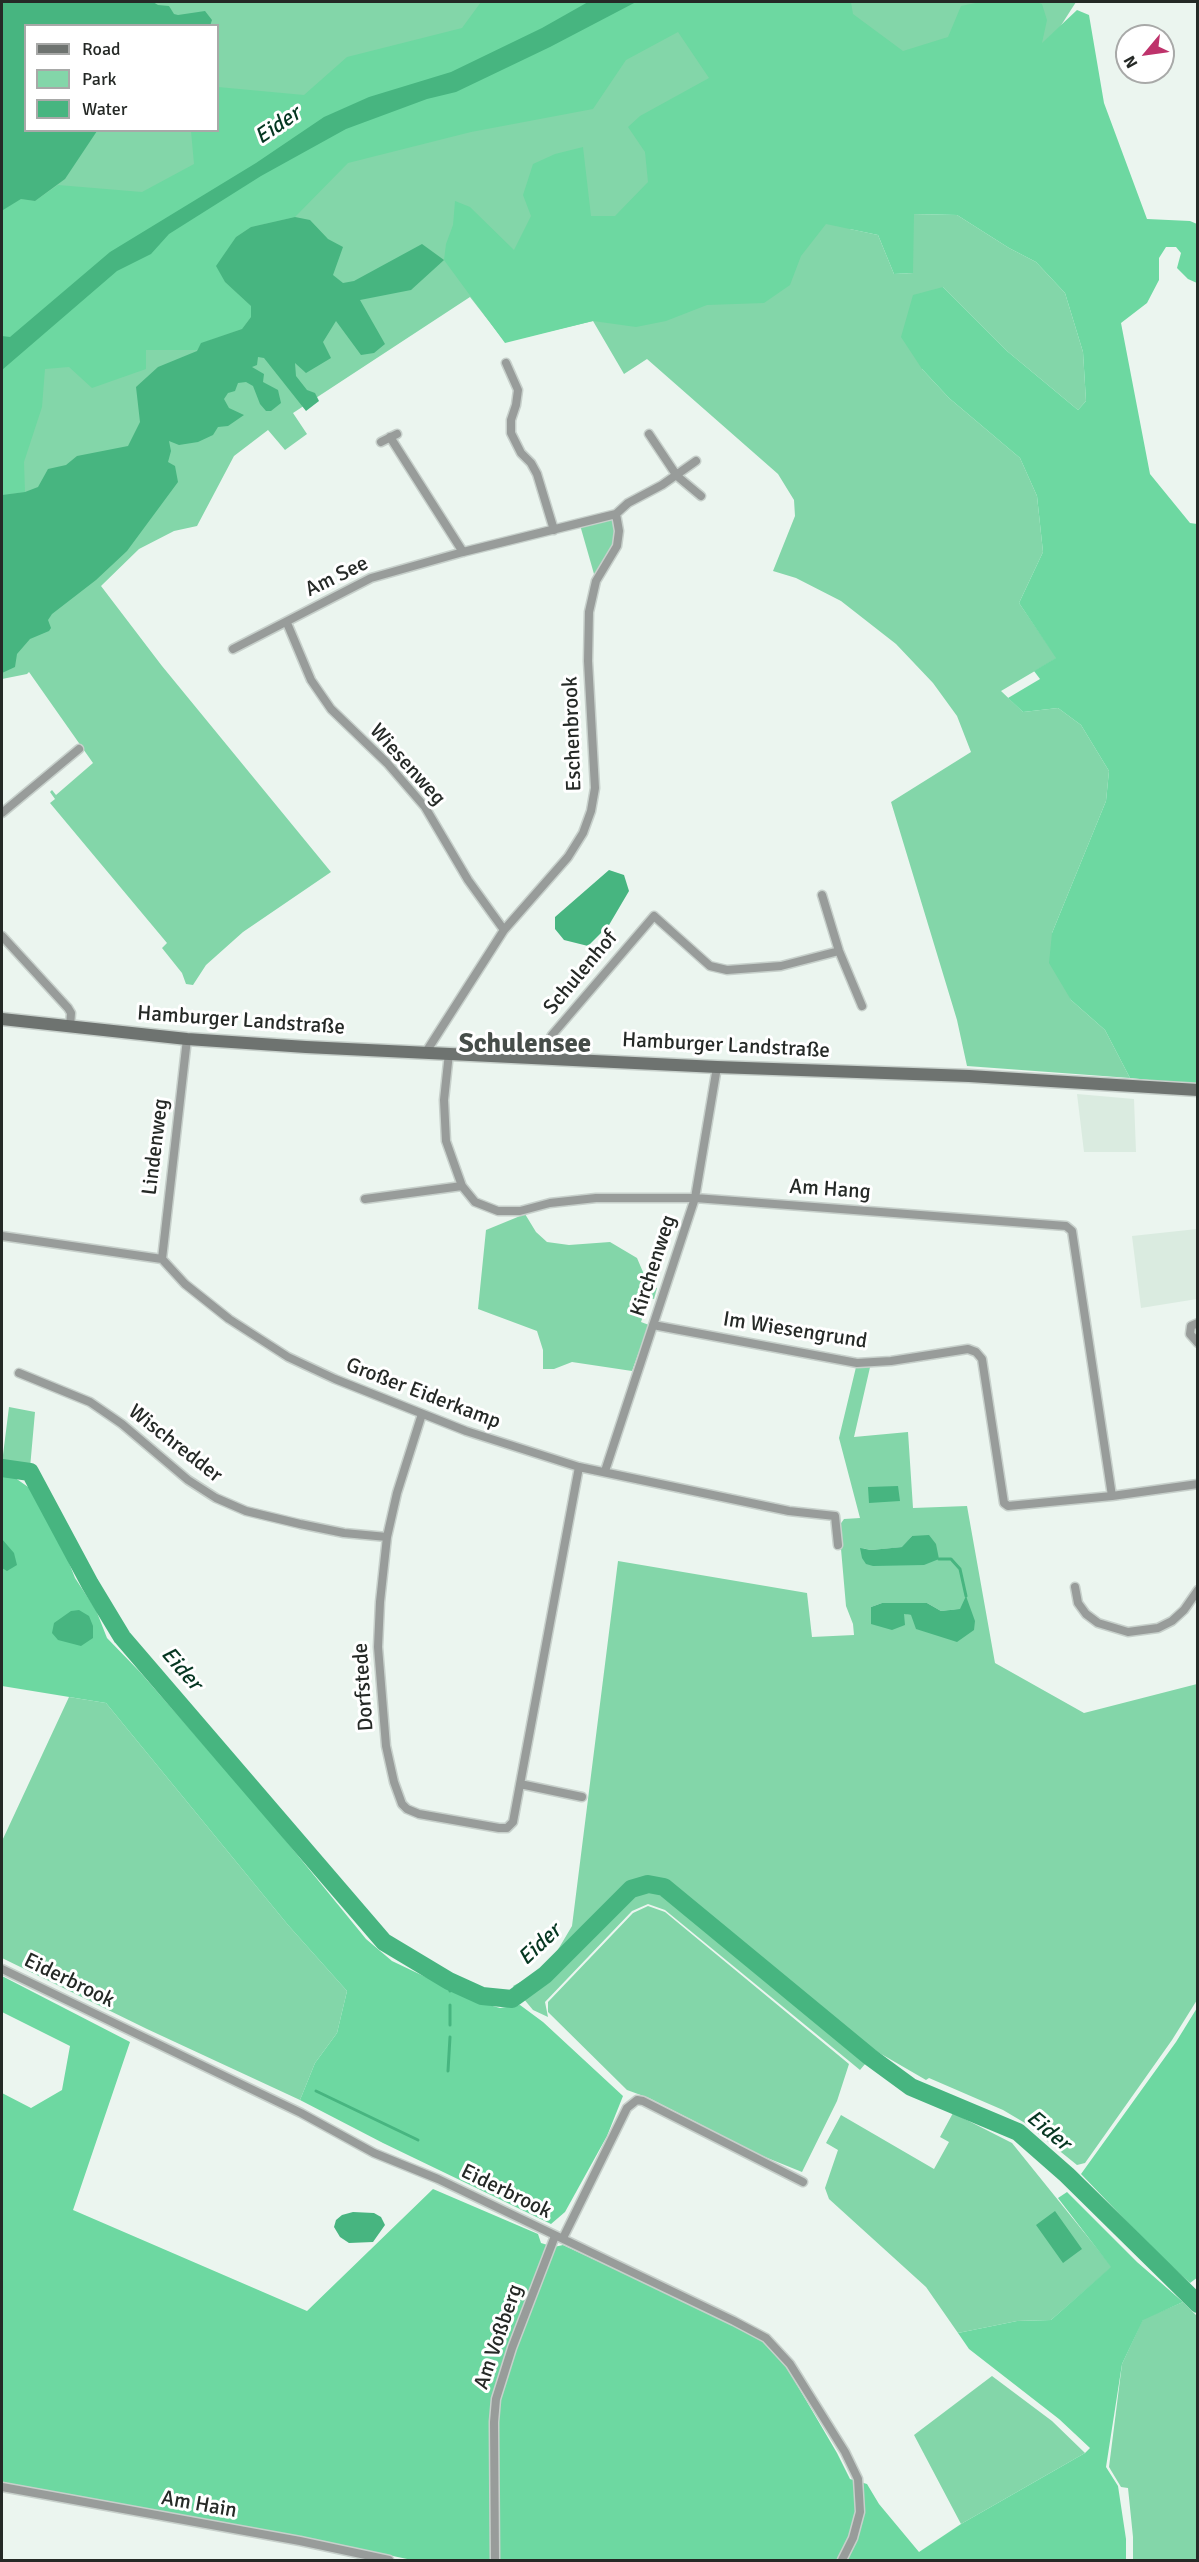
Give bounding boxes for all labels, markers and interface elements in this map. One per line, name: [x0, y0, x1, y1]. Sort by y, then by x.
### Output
legend: [24, 24, 219, 132]
north arrow: [1115, 24, 1175, 84]
text: Road: [82, 38, 121, 60]
text: N: [1120, 52, 1142, 71]
text: Park: [82, 68, 117, 90]
text: Water: [82, 98, 127, 120]
water label: Eider: [250, 101, 306, 151]
street label: Am See: [301, 551, 373, 603]
street label: Eschenbrook: [558, 676, 588, 792]
street label: Wiesenweg: [364, 719, 450, 811]
street label: Schulenhof: [539, 926, 623, 1020]
street label: Hamburger Landstraße: [136, 1001, 346, 1041]
street label: Hamburger Landstraße: [621, 1028, 831, 1064]
district label: Schulensee: [459, 1029, 591, 1061]
street label: Lindenweg: [138, 1097, 174, 1197]
street label: Am Hang: [788, 1175, 872, 1205]
street label: Kirchenweg: [626, 1212, 682, 1320]
street label: Im Wiesengrund: [721, 1307, 869, 1355]
street label: Großer Eiderkamp: [342, 1353, 504, 1435]
street label: Wischredder: [123, 1399, 227, 1489]
water label: Eider: [155, 1642, 207, 1696]
street label: Dorfstede: [348, 1642, 380, 1732]
water label: Eider: [513, 1919, 567, 1971]
street label: Eiderbrook: [20, 1948, 118, 2014]
water label: Eider: [1021, 2105, 1075, 2157]
street label: Eiderbrook: [457, 2159, 555, 2225]
street label: Am Voßberg: [469, 2281, 529, 2393]
street label: Am Hain: [159, 2486, 239, 2524]

